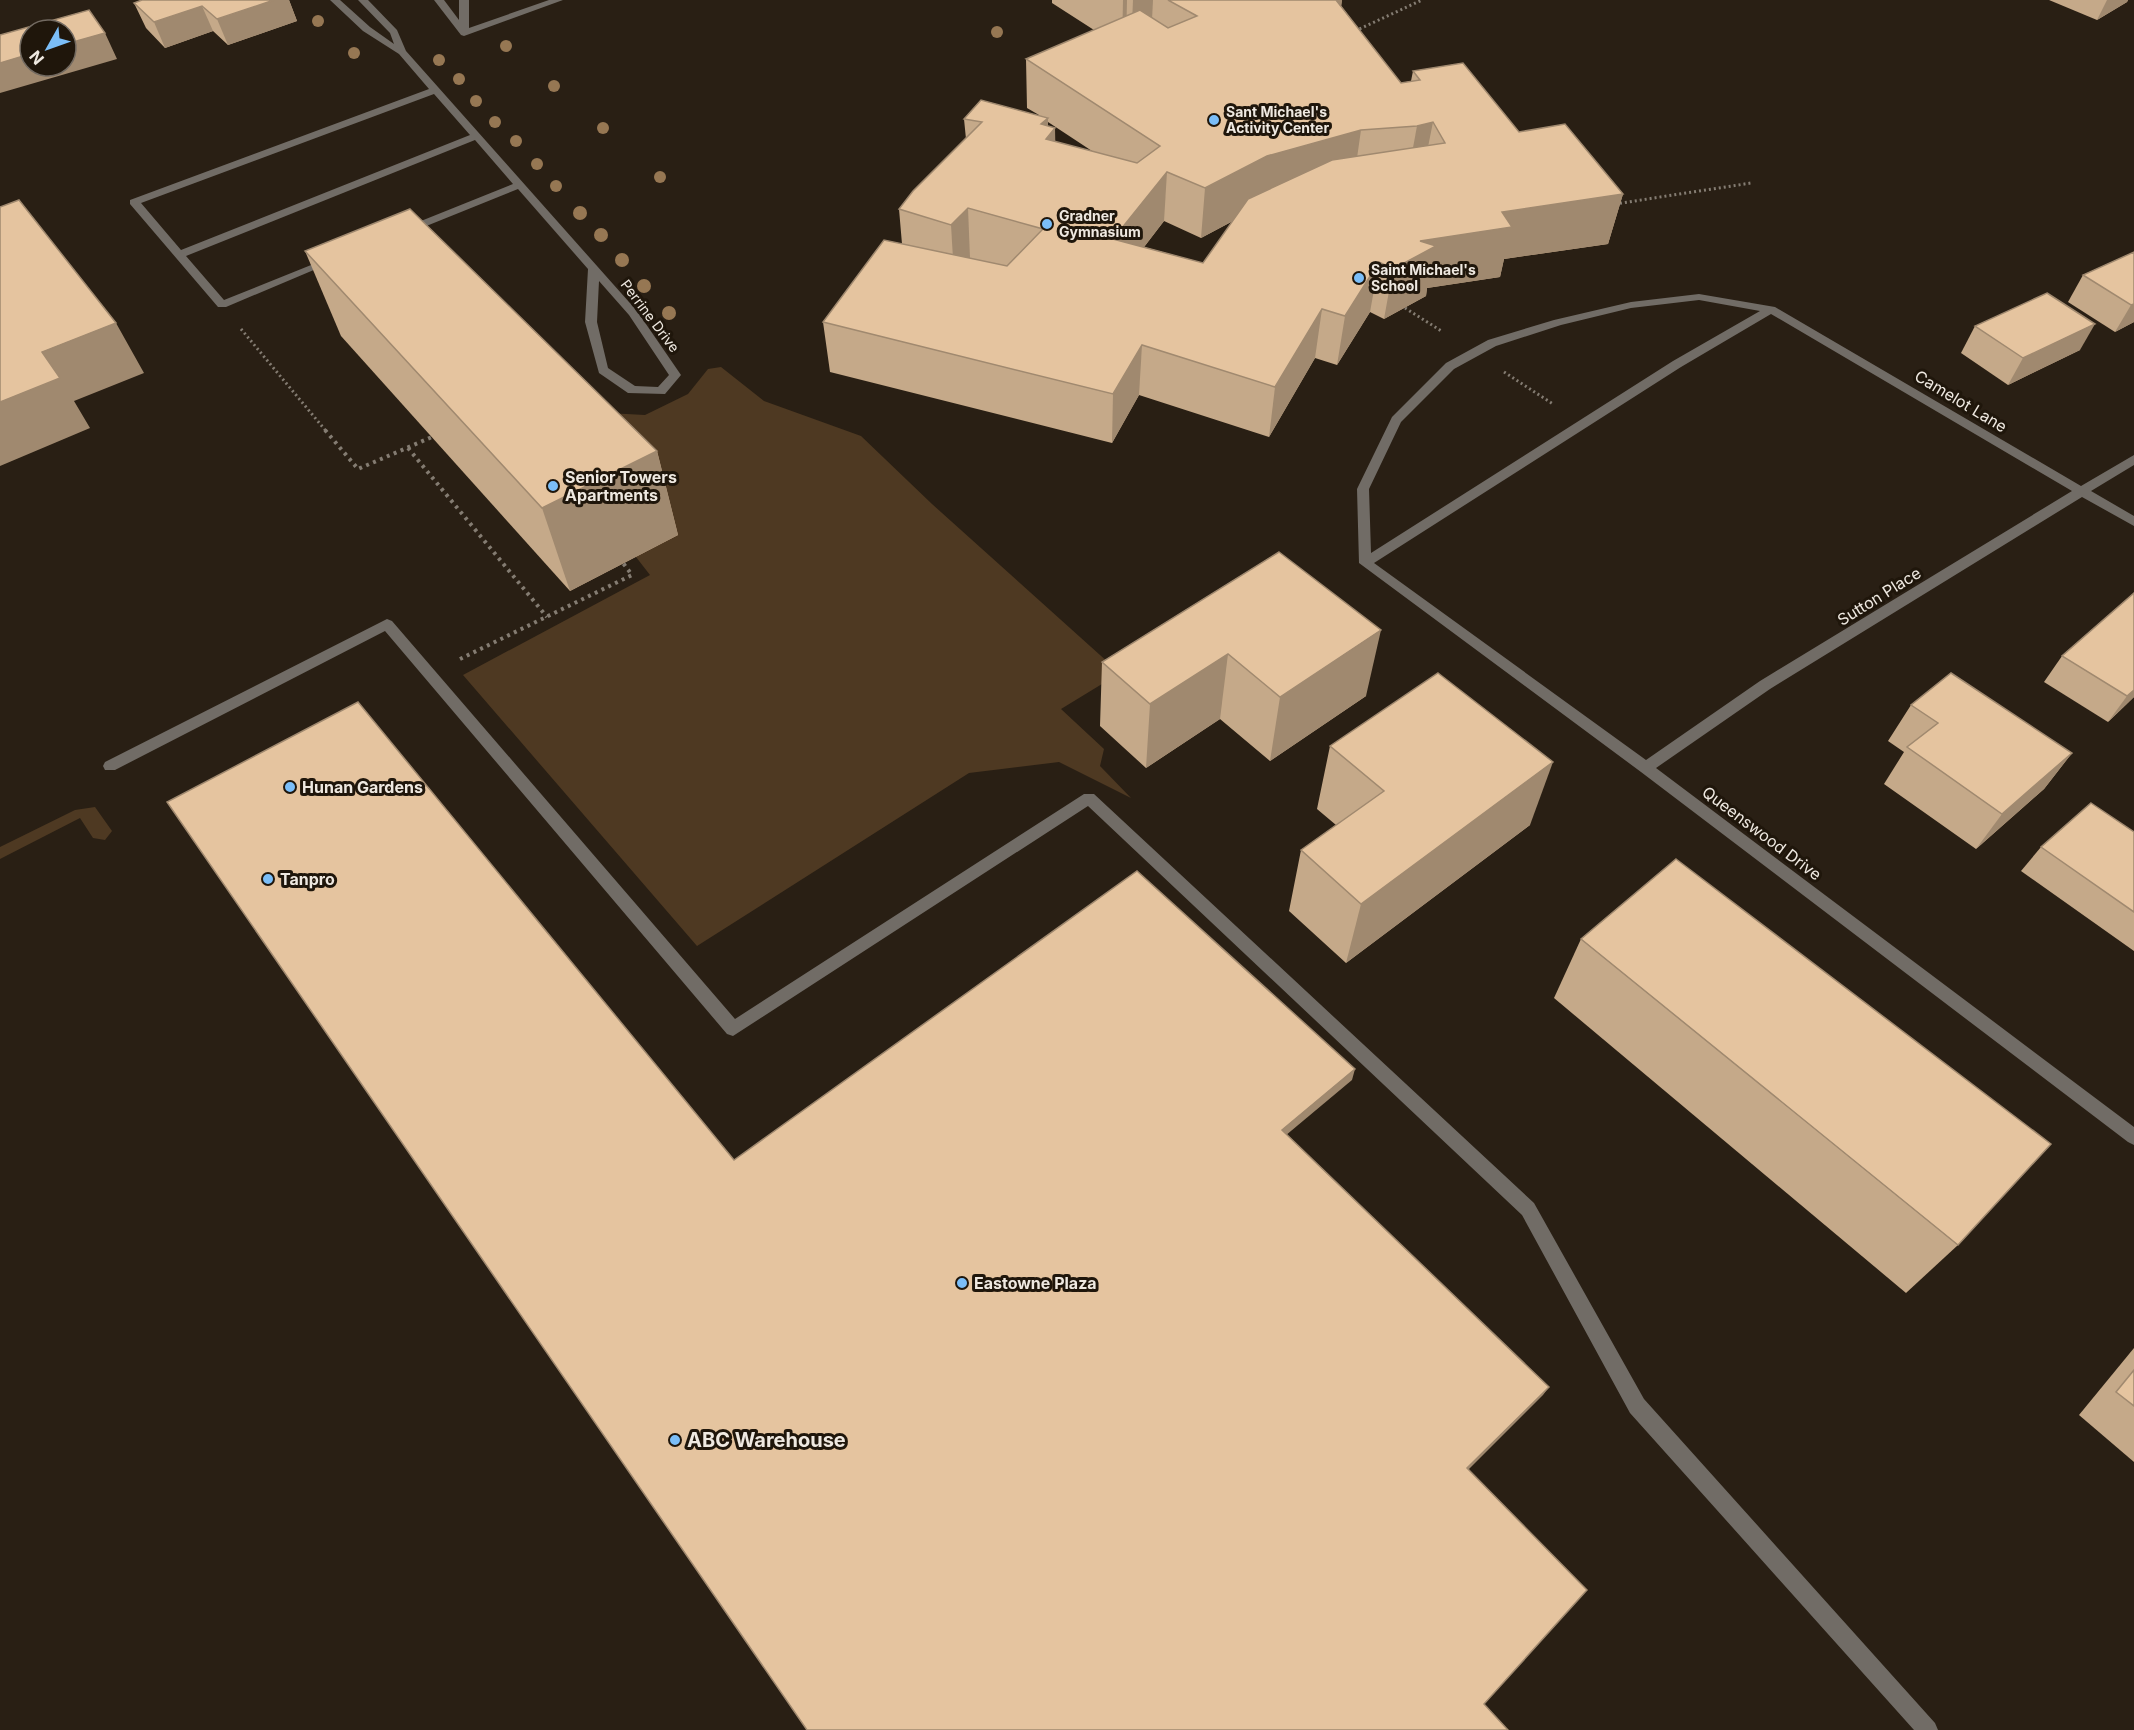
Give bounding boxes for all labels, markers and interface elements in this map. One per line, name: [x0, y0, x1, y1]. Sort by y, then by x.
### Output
north arrow: [18, 18, 78, 78]
text: N: [25, 47, 48, 69]
place label: Sant Michael's Activity Center: [1226, 103, 1329, 136]
marker: Sant Michael's Activity Center: [1207, 113, 1221, 127]
place label: Gradner Gymnasium: [1059, 207, 1141, 240]
marker: Gradner Gymnasium: [1040, 217, 1054, 231]
place label: Saint Michael's School: [1371, 261, 1476, 294]
marker: Saint Michael's School: [1352, 271, 1366, 285]
street label: Perrine Drive: [618, 276, 683, 355]
street label: Camelot Lane: [1911, 366, 2011, 436]
place label: Senior Towers Apartments: [565, 467, 677, 505]
marker: Senior Towers Apartments: [546, 479, 560, 493]
street label: Sutton Place: [1834, 562, 1924, 630]
place label: Hunan Gardens: [302, 777, 423, 797]
marker: Hunan Gardens: [283, 780, 297, 794]
street label: Queenswood Drive: [1698, 782, 1826, 884]
place label: Tanpro: [280, 869, 335, 889]
marker: Tanpro: [261, 872, 275, 886]
place label: Eastowne Plaza: [974, 1273, 1097, 1293]
marker: Eastowne Plaza: [955, 1276, 969, 1290]
place label: ABC Warehouse: [687, 1428, 846, 1452]
marker: ABC Warehouse: [668, 1433, 682, 1447]

